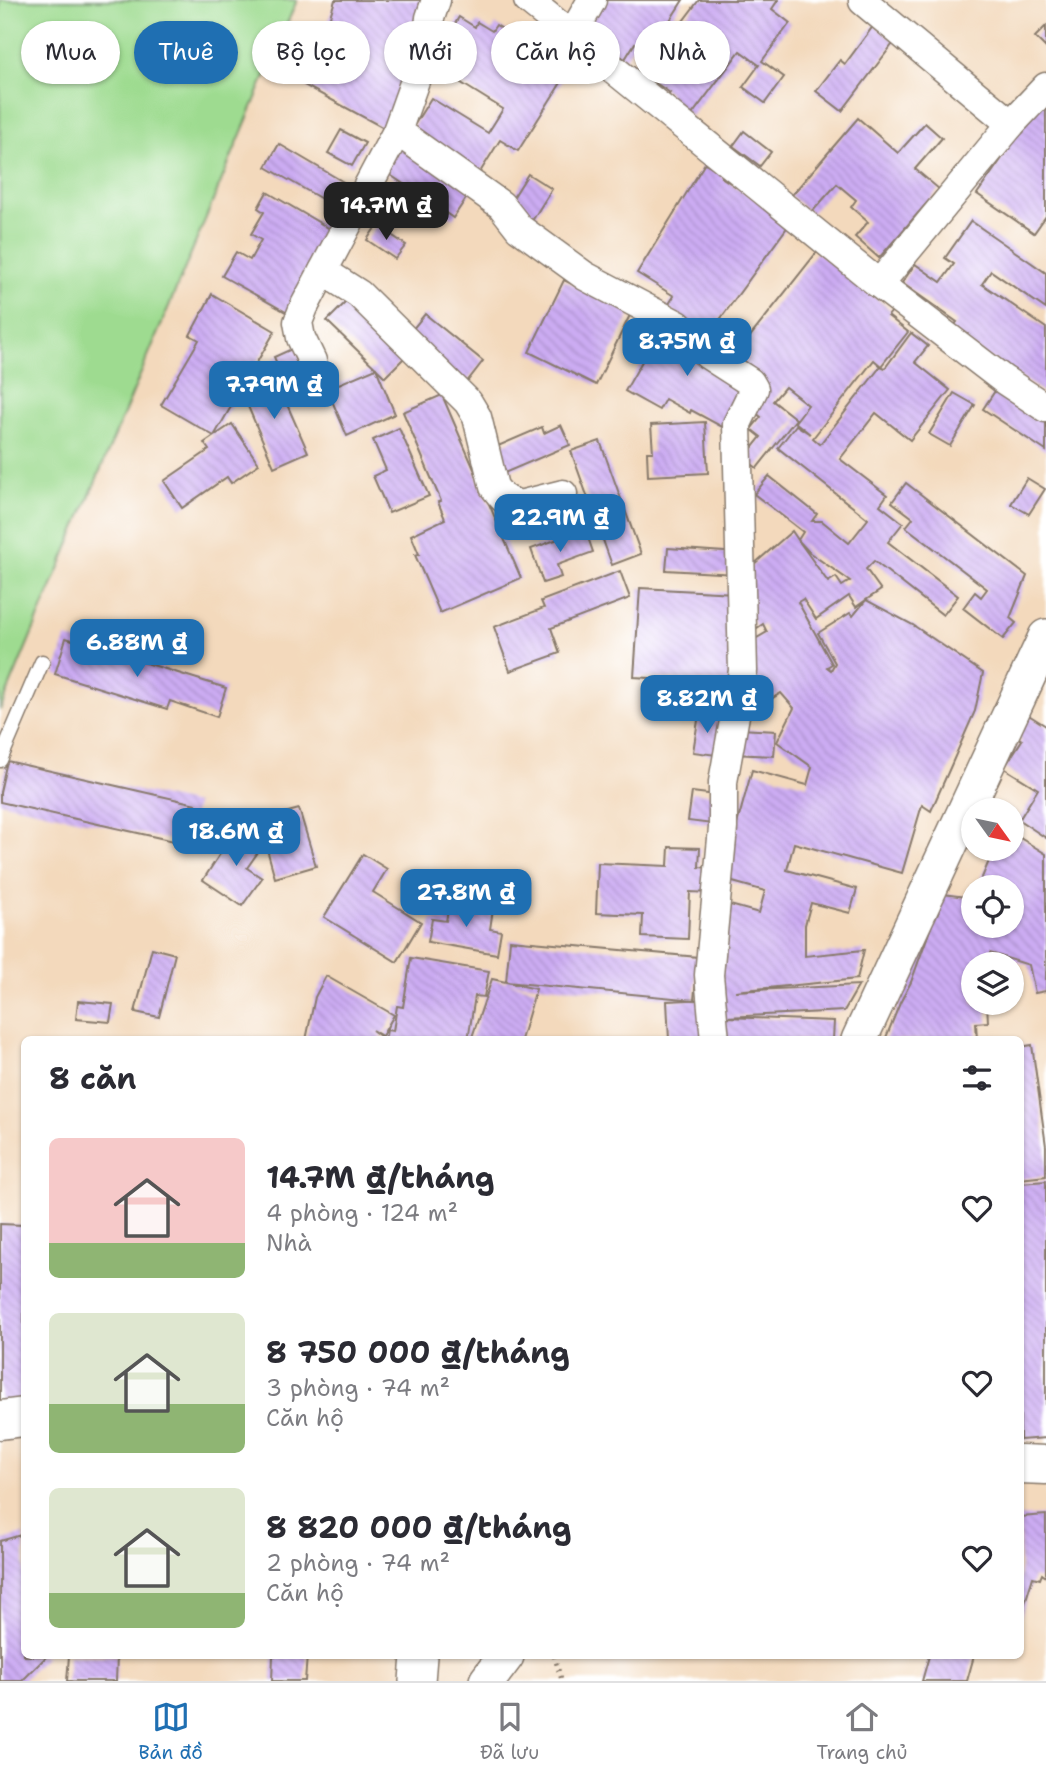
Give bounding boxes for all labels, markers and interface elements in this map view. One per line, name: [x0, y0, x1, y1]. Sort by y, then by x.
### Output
chip: Mua: [21, 21, 120, 84]
chip: Thuê: [134, 21, 238, 84]
chip: Bộ lọc: [252, 21, 370, 84]
chip: Mới: [384, 21, 477, 84]
chip: Căn hộ: [491, 21, 620, 84]
chip: Nhà: [634, 21, 730, 84]
pin: 14.7M ₫: [321, 182, 451, 242]
text: 14.7M ₫: [340, 190, 432, 220]
pin: 8.75M ₫: [622, 318, 752, 378]
text: 8.75M ₫: [639, 326, 735, 356]
pin: 7.79M ₫: [209, 362, 339, 421]
text: 7.79M ₫: [225, 369, 323, 399]
pin: 22.9M ₫: [495, 494, 625, 554]
text: 22.9M ₫: [510, 502, 610, 532]
pin: 6.88M ₫: [72, 620, 202, 679]
text: 6.88M ₫: [86, 627, 188, 657]
pin: 8.82M ₫: [642, 676, 772, 735]
text: 8.82M ₫: [657, 683, 757, 713]
north arrow: [961, 798, 1024, 861]
map controls: [961, 798, 1024, 1015]
pin: 18.6M ₫: [171, 808, 301, 868]
text: 18.6M ₫: [188, 816, 284, 846]
pin: 27.8M ₫: [401, 870, 531, 929]
button: locate: [961, 875, 1024, 938]
text: 27.8M ₫: [416, 877, 516, 907]
button: layers: [961, 952, 1024, 1015]
text: 8 căn: [49, 1058, 137, 1099]
icon: filters: [958, 1059, 996, 1097]
text: 14.7M ₫/tháng: [266, 1157, 495, 1198]
icon: home: [105, 1166, 189, 1250]
icon: heart: [958, 1189, 996, 1227]
text: 4 phòng · 124 m²: [266, 1198, 458, 1228]
text: Nhà: [266, 1228, 312, 1258]
text: 8 750 000 ₫/tháng: [266, 1332, 570, 1373]
icon: home: [105, 1341, 189, 1425]
icon: heart: [958, 1364, 996, 1402]
text: 3 phòng · 74 m²: [266, 1373, 450, 1403]
text: Căn hộ: [266, 1403, 344, 1433]
text: 8 820 000 ₫/tháng: [266, 1507, 572, 1548]
icon: home: [105, 1516, 189, 1600]
icon: heart: [958, 1539, 996, 1577]
text: 2 phòng · 74 m²: [266, 1548, 450, 1578]
text: Căn hộ: [266, 1578, 344, 1608]
tab: Bản đồ: [139, 1698, 203, 1765]
tab: Đã lưu: [480, 1698, 539, 1765]
tab: Trang chủ: [817, 1698, 907, 1765]

